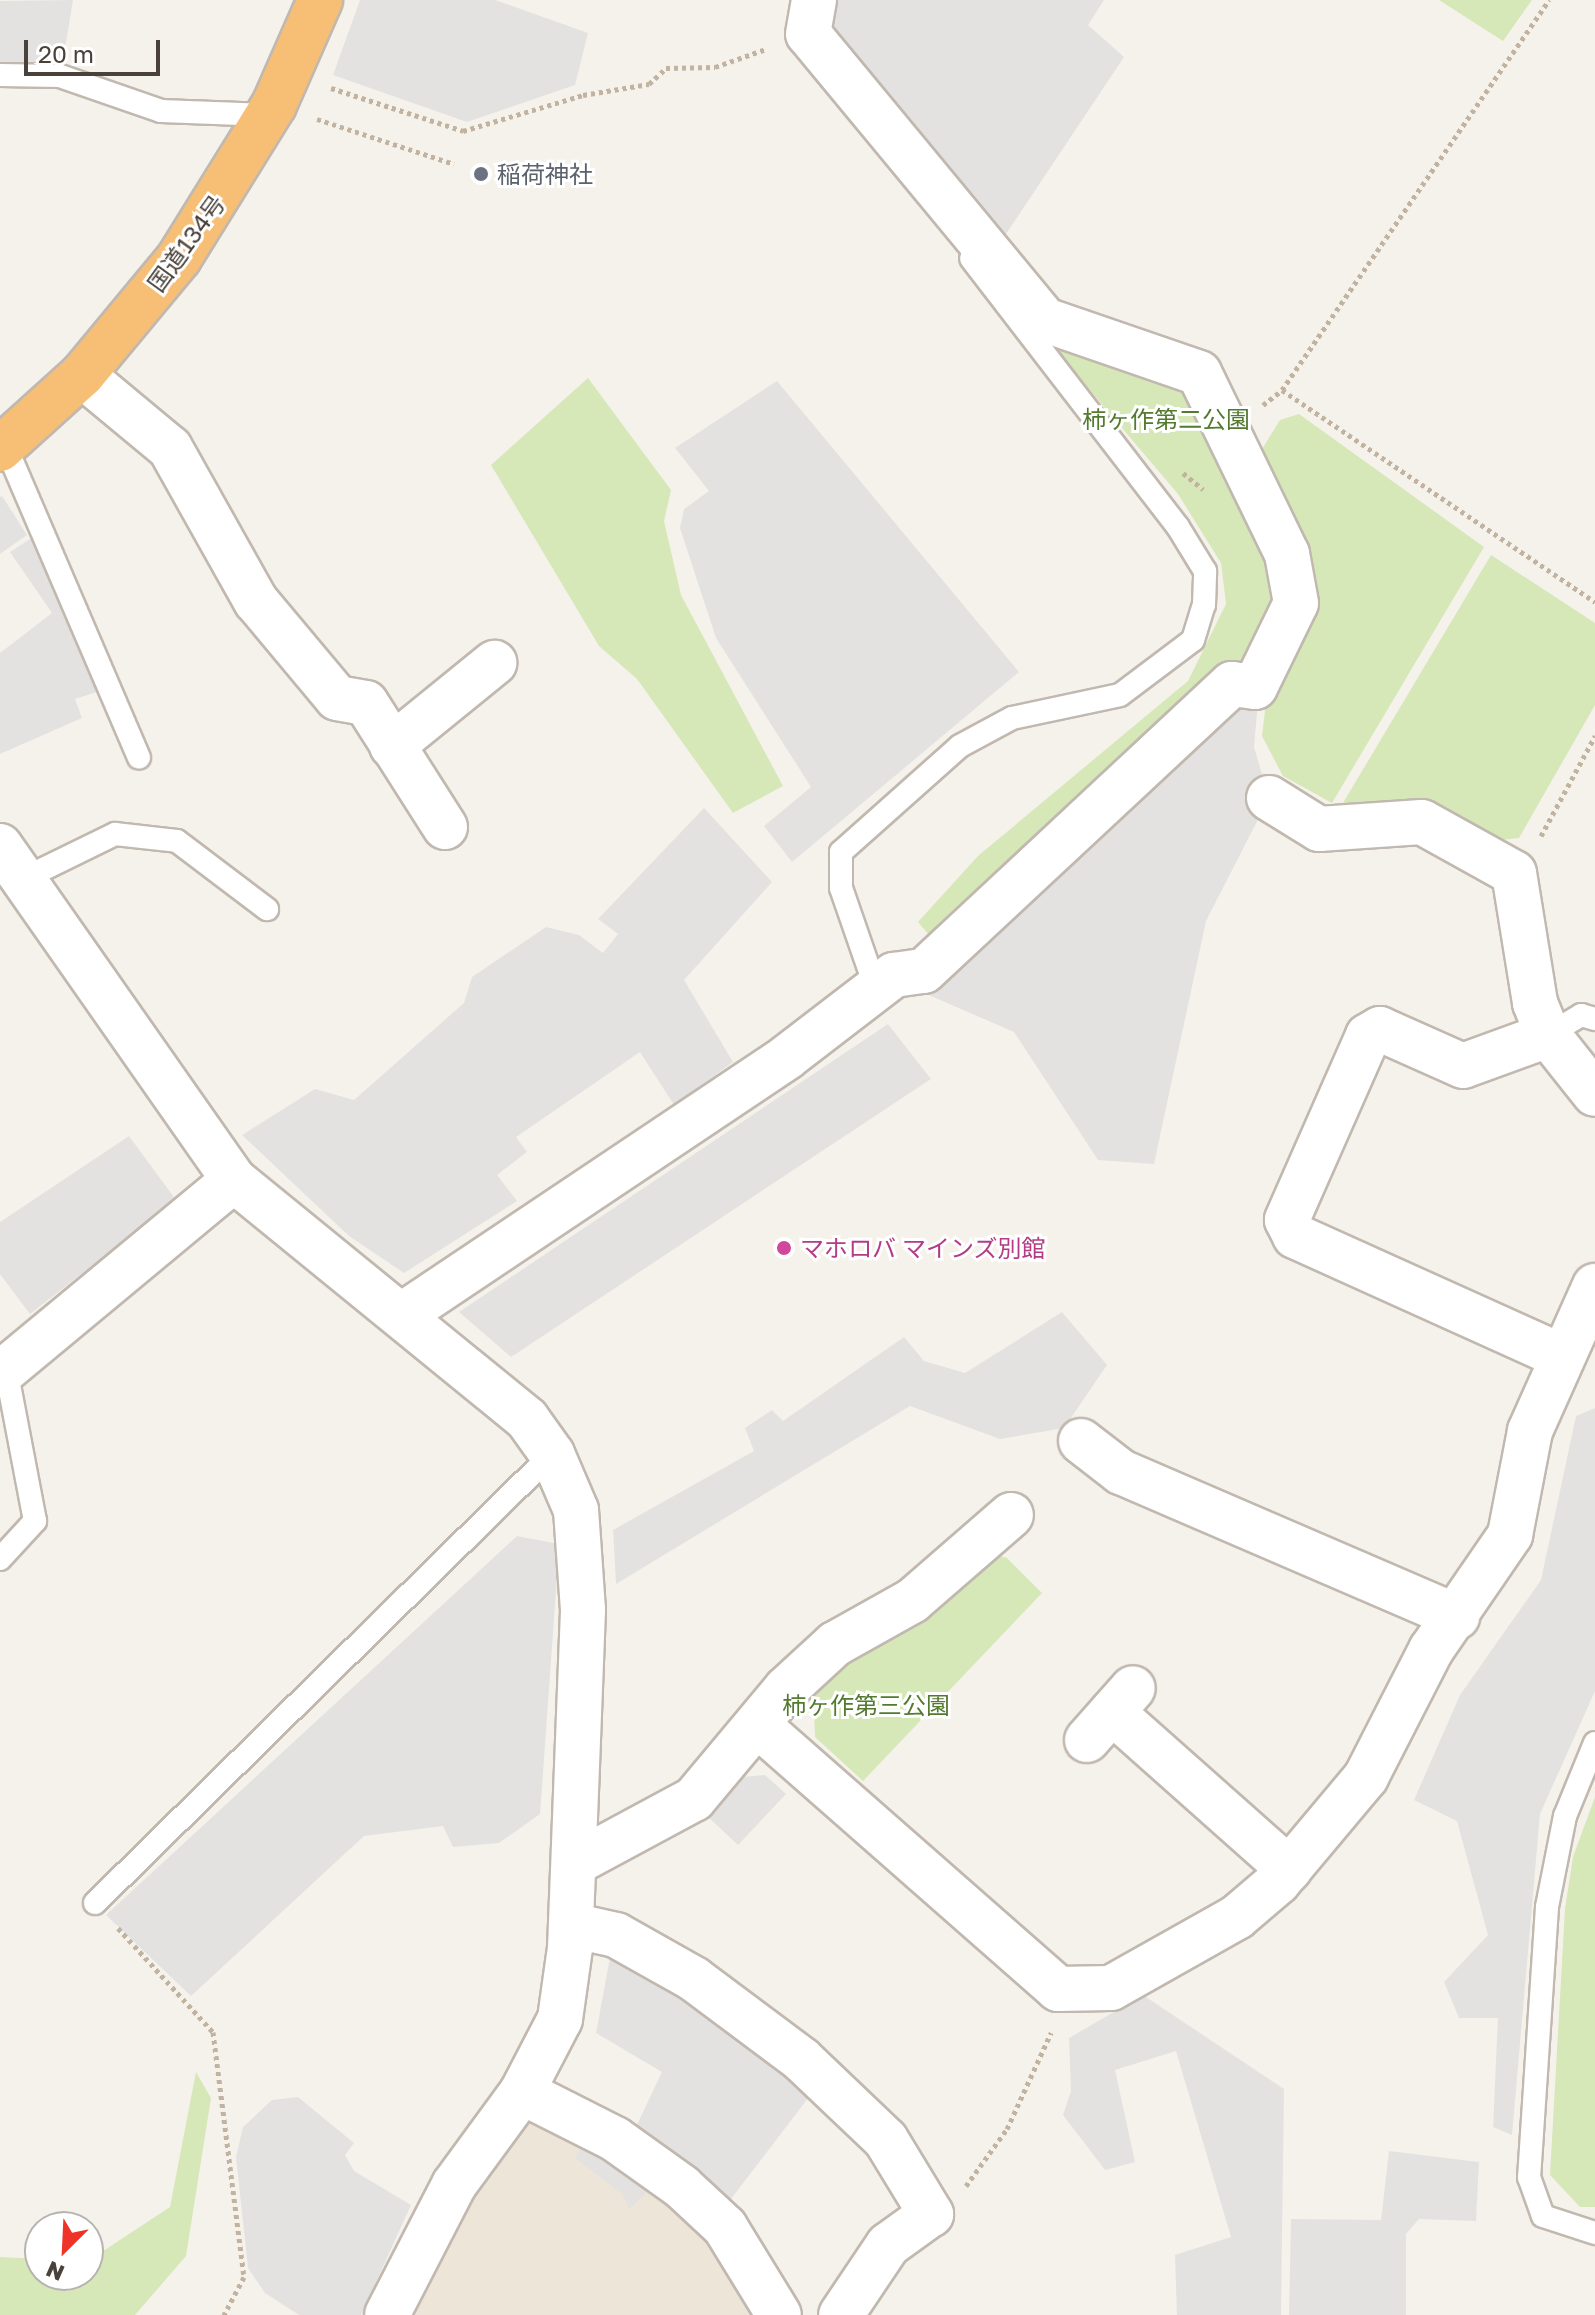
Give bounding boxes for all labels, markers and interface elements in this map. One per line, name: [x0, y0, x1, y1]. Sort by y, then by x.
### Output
scale bar: [28, 24, 164, 74]
text: 20 m: [38, 39, 94, 68]
place label: 稲荷神社: [497, 160, 593, 188]
marker: 稲荷神社: [472, 165, 490, 183]
street label: 国道134号: [141, 189, 231, 297]
park label: 柿ヶ作第二公園: [1082, 405, 1250, 433]
place label: マホロバ マインズ別館: [800, 1234, 1046, 1262]
marker: マホロバ マインズ別館: [775, 1239, 793, 1257]
park label: 柿ヶ作第三公園: [782, 1691, 950, 1719]
north arrow: [24, 2211, 104, 2291]
text: N: [42, 2256, 68, 2287]

